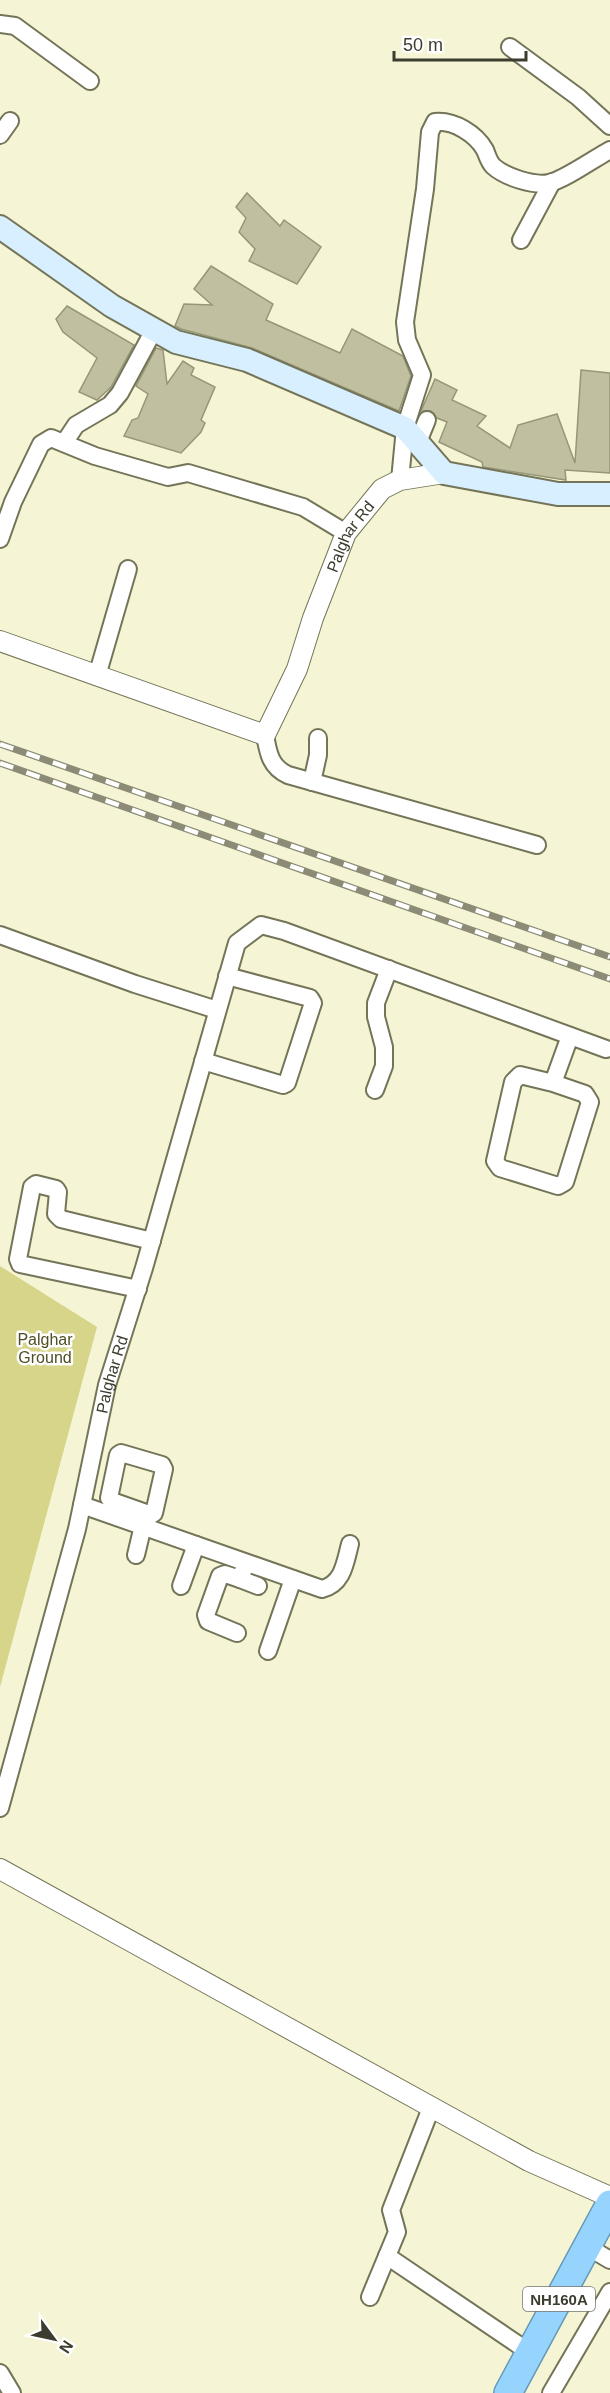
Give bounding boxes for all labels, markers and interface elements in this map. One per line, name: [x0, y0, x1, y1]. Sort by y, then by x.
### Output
scale bar: [394, 24, 526, 62]
text: 50 m: [403, 35, 443, 55]
street label: Palghar Rd: [323, 498, 377, 574]
park label: Palghar Ground: [17, 1331, 73, 1366]
street label: Palghar Rd: [93, 1333, 131, 1415]
road number: NH160A: [523, 2287, 595, 2311]
north arrow: [24, 2309, 84, 2369]
text: N: [56, 2337, 76, 2356]

